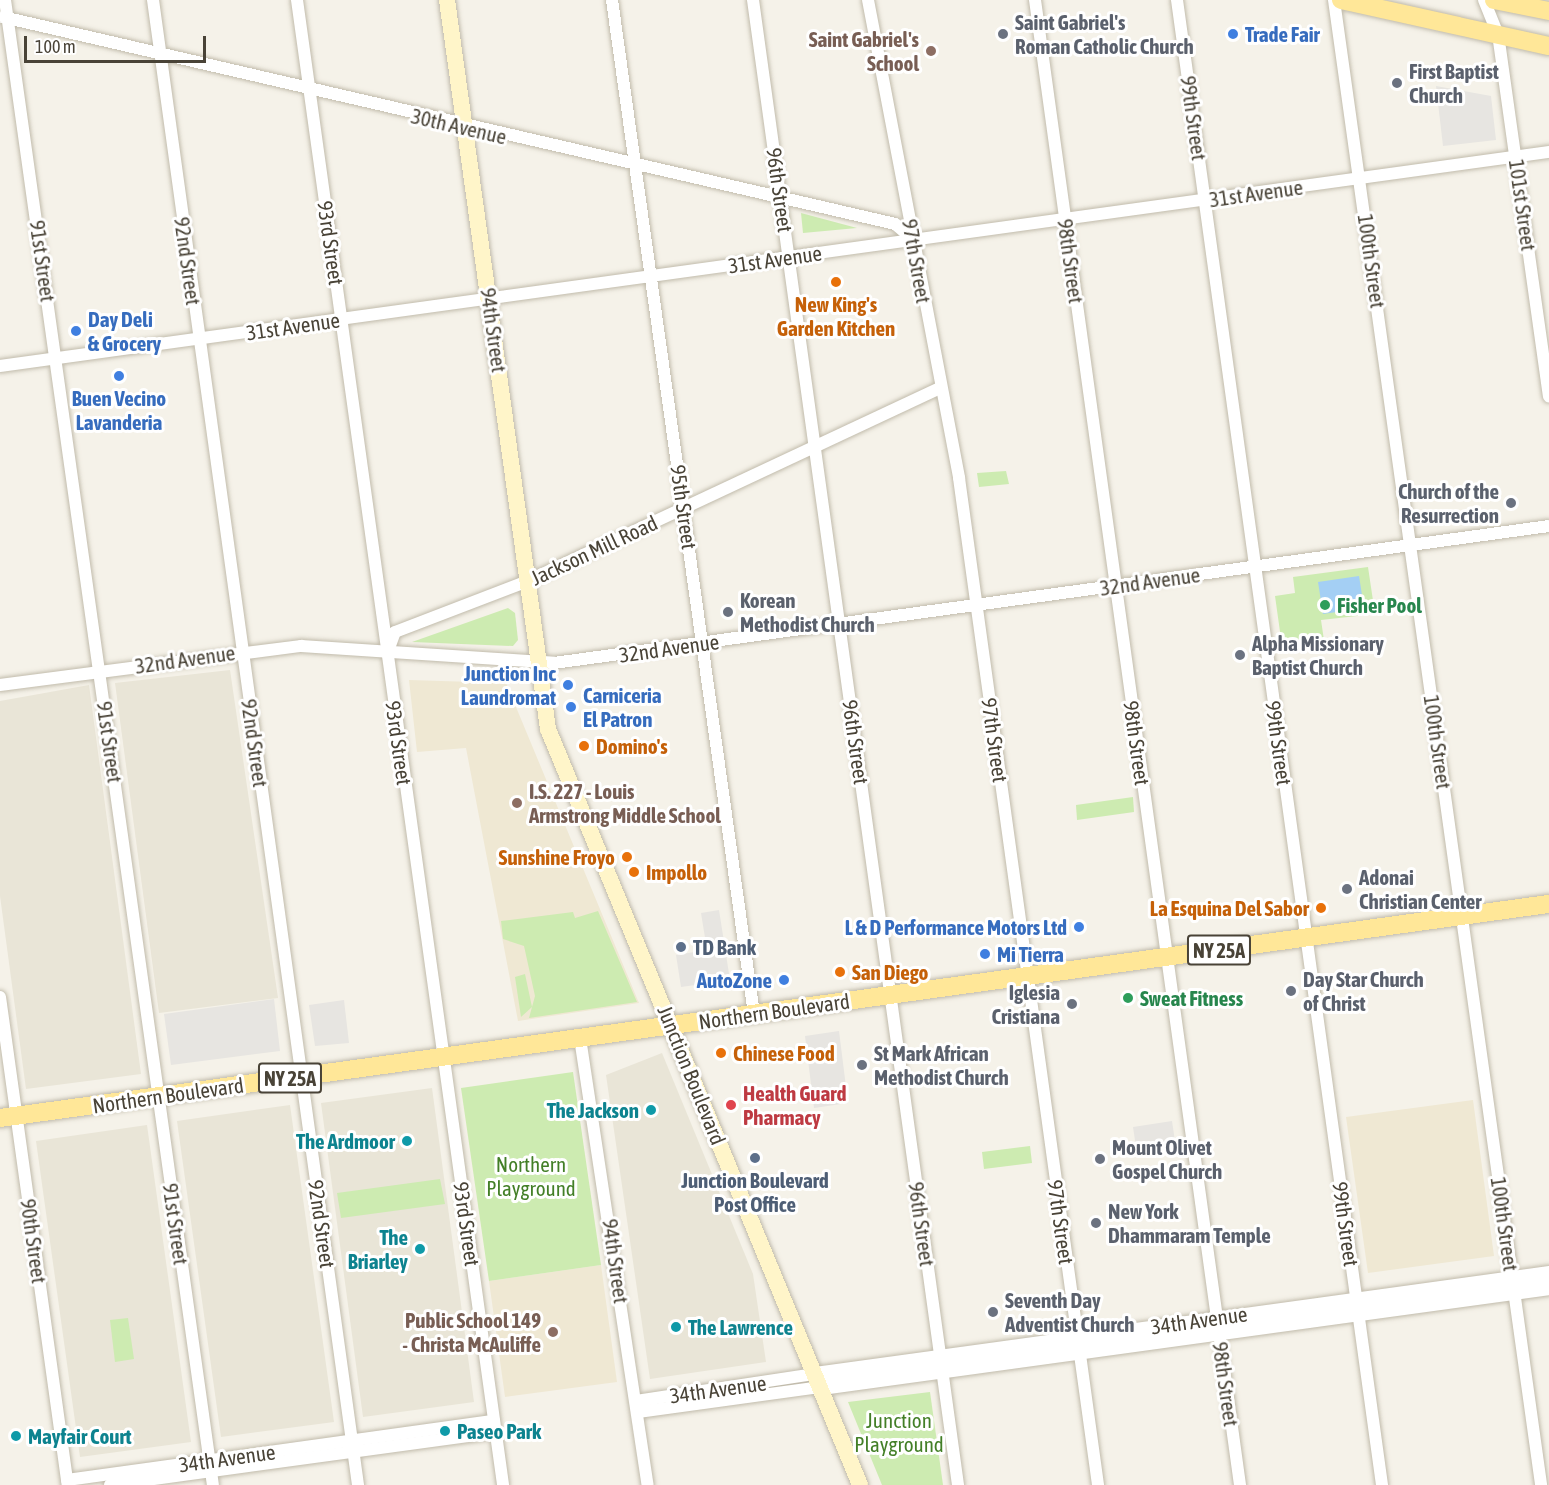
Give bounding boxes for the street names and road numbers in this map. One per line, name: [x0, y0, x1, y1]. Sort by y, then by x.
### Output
street label: 99th Street: [1176, 74, 1212, 162]
street label: 30th Avenue: [409, 103, 509, 149]
street label: 96th Street: [762, 146, 798, 234]
street label: 101st Street: [1504, 158, 1542, 252]
street label: 31st Avenue: [1208, 174, 1304, 212]
street label: 93rd Street: [313, 199, 349, 287]
street label: 100th Street: [1353, 212, 1391, 310]
street label: 92nd Street: [169, 215, 207, 307]
street label: 97th Street: [897, 217, 937, 305]
street label: 98th Street: [1053, 217, 1089, 305]
street label: 91st Street: [25, 219, 61, 303]
street label: 31st Avenue: [727, 240, 823, 278]
street label: 94th Street: [476, 286, 512, 374]
street label: 31st Avenue: [245, 307, 341, 345]
street label: 95th Street: [666, 463, 702, 551]
street label: Jackson Mill Road: [527, 510, 661, 590]
street label: 32nd Avenue: [1098, 562, 1202, 600]
street label: 32nd Avenue: [617, 629, 721, 667]
street label: 32nd Avenue: [133, 640, 237, 678]
street label: 100th Street: [1419, 693, 1457, 791]
street label: 97th Street: [977, 696, 1013, 784]
street label: 92nd Street: [236, 697, 274, 789]
street label: 96th Street: [838, 698, 874, 786]
street label: 93rd Street: [381, 699, 417, 787]
street label: 98th Street: [1119, 699, 1155, 787]
street label: 99th Street: [1261, 699, 1297, 787]
street label: 91st Street: [92, 700, 128, 784]
road number: NY 25A: [1186, 933, 1252, 967]
street label: Northern Boulevard: [697, 988, 851, 1034]
street label: Junction Boulevard: [653, 1002, 731, 1148]
road number: NY 25A: [257, 1061, 323, 1095]
street label: Northern Boulevard: [91, 1072, 245, 1118]
street label: 100th Street: [1486, 1175, 1524, 1273]
street label: 92nd Street: [303, 1178, 341, 1270]
street label: 97th Street: [1043, 1178, 1079, 1266]
street label: 93rd Street: [449, 1180, 485, 1268]
street label: 96th Street: [904, 1180, 940, 1268]
street label: 99th Street: [1328, 1180, 1364, 1268]
street label: 91st Street: [158, 1182, 194, 1266]
street label: 90th Street: [16, 1197, 52, 1285]
street label: 94th Street: [598, 1217, 634, 1305]
street label: 34th Avenue: [1149, 1301, 1249, 1339]
street label: 98th Street: [1208, 1340, 1244, 1428]
street label: 34th Avenue: [668, 1370, 768, 1408]
street label: 34th Avenue: [177, 1439, 277, 1477]

